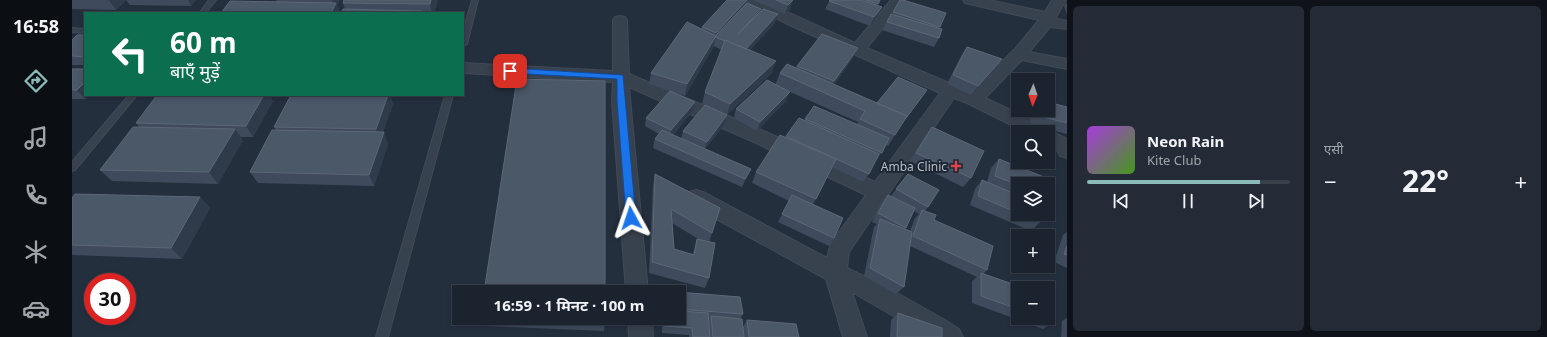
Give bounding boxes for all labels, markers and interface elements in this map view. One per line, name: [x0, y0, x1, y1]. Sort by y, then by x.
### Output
text: 16:58: [13, 14, 59, 38]
text: 60 m: [170, 23, 237, 61]
icon: left: [104, 28, 156, 80]
pin: [493, 54, 527, 88]
text: बाएँ मुड़ें: [170, 59, 220, 83]
icon: arrive: [499, 60, 521, 82]
icon: directions: [22, 67, 50, 95]
north arrow: [1011, 73, 1055, 117]
map controls: [1011, 73, 1055, 325]
icon: music: [22, 124, 50, 152]
button: search: [1011, 125, 1055, 169]
text: Neon Rain: [1147, 131, 1224, 151]
text: एसी: [1324, 140, 1343, 158]
text: Kite Club: [1147, 151, 1201, 169]
place label: Amba Clinic: [881, 158, 947, 175]
marker: Amba Clinic: [950, 160, 962, 172]
text: 22°: [1402, 160, 1449, 201]
text: −: [1324, 166, 1337, 196]
text: +: [1514, 166, 1527, 196]
button: layers: [1011, 177, 1055, 221]
icon: phone: [22, 181, 50, 209]
icon: previous: [1110, 190, 1132, 212]
icon: pause: [1177, 190, 1199, 212]
icon: next: [1245, 190, 1267, 212]
position arrow: [610, 197, 652, 239]
button: +: [1011, 229, 1055, 273]
icon: climate: [22, 238, 50, 266]
speed limit sign: 30: [84, 273, 136, 325]
button: −: [1011, 281, 1055, 325]
icon: car: [22, 295, 50, 323]
text: 16:59 · 1 मिनट · 100 m: [494, 295, 644, 315]

